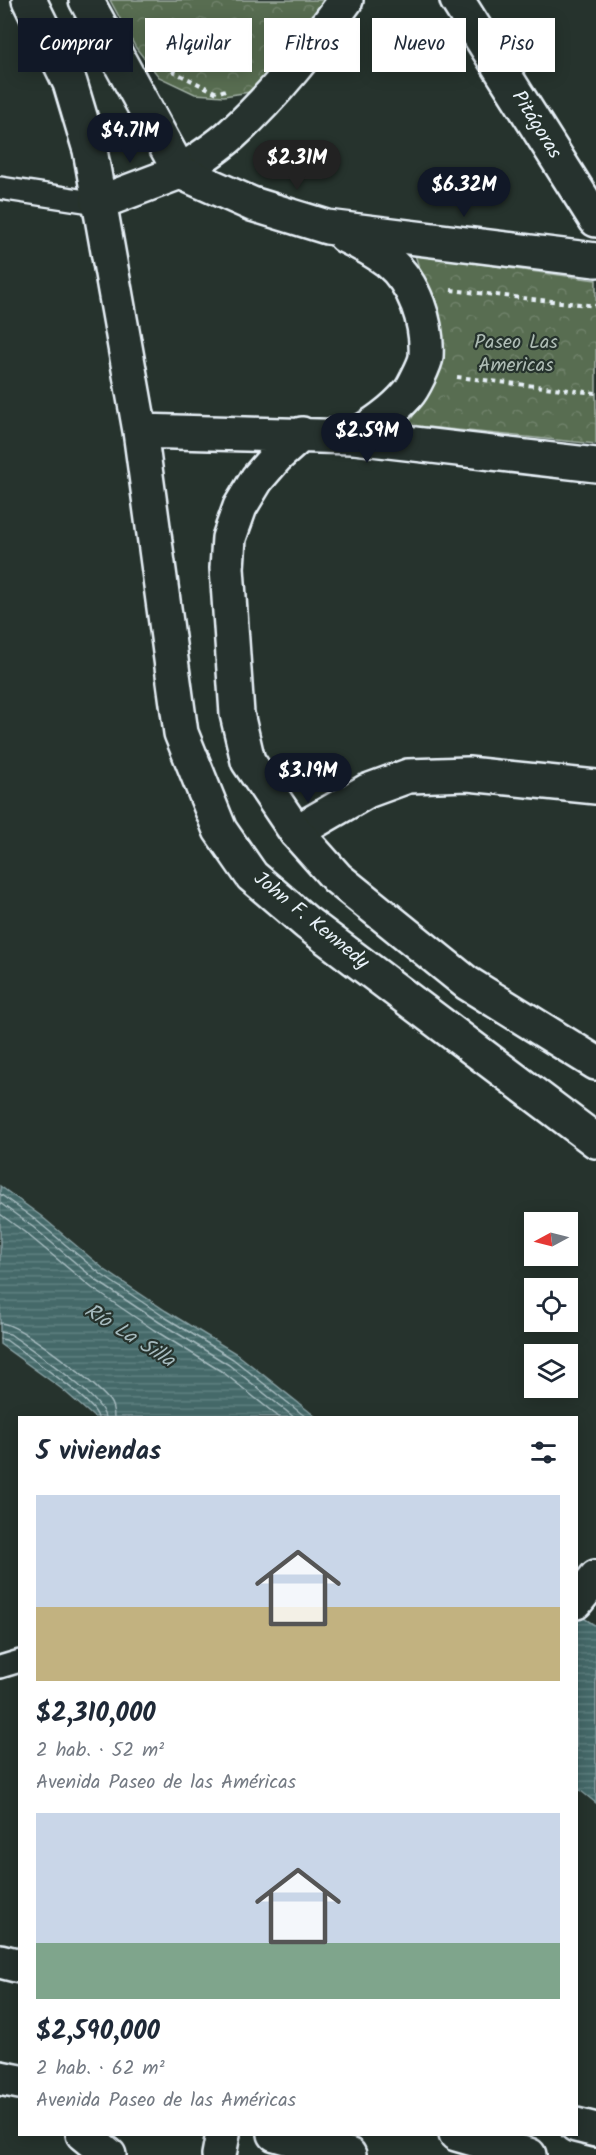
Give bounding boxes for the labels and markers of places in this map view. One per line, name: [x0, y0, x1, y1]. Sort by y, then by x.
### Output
pin: $4.71M: [81, 113, 179, 164]
pin: $2.31M: [248, 140, 346, 191]
pin: $6.32M: [415, 167, 513, 218]
pin: $2.59M: [318, 413, 416, 464]
pin: $3.19M: [259, 753, 357, 804]

